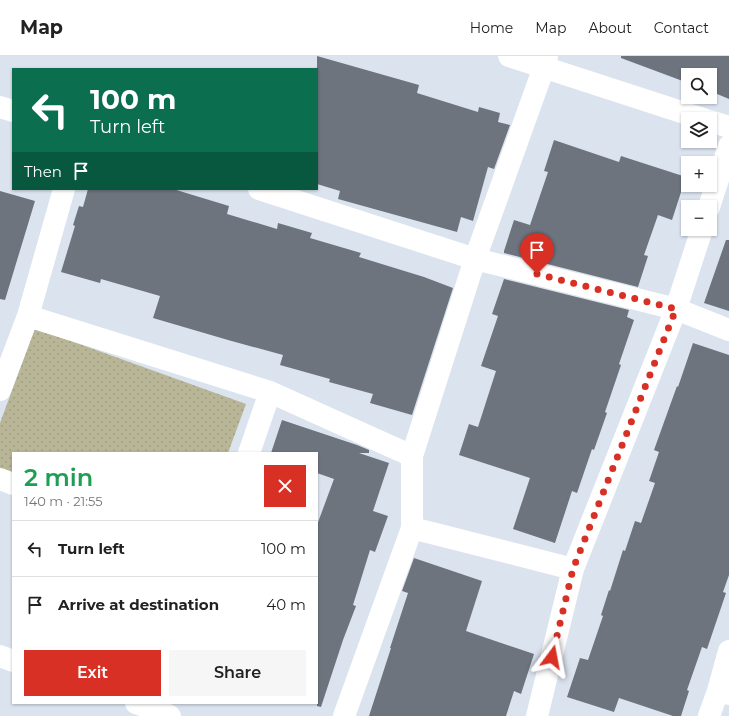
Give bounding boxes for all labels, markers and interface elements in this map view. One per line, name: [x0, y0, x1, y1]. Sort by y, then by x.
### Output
text: Map: [20, 16, 63, 39]
text: Home: [470, 19, 513, 37]
text: Map: [535, 19, 566, 37]
text: About: [588, 19, 632, 37]
text: Contact: [654, 19, 709, 37]
map controls: [681, 68, 717, 236]
button: search: [681, 68, 717, 104]
text: 100 m: [90, 82, 176, 116]
icon: left: [24, 84, 76, 136]
button: layers: [681, 112, 717, 148]
text: Turn left: [90, 116, 165, 138]
button: +: [681, 156, 717, 192]
icon: arrive: [70, 160, 92, 182]
text: Then: [24, 162, 62, 181]
button: −: [681, 200, 717, 236]
pin: [520, 233, 554, 274]
icon: arrive: [526, 239, 548, 261]
text: 2 min: [24, 463, 93, 492]
button: close: [264, 465, 306, 507]
text: 140 m · 21:55: [24, 493, 103, 509]
icon: left: [24, 538, 46, 560]
text: Turn left: [58, 539, 125, 558]
text: 100 m: [261, 539, 306, 558]
icon: arrive: [24, 594, 46, 616]
text: Arrive at destination: [58, 595, 219, 614]
text: 40 m: [266, 595, 306, 614]
position arrow: [531, 636, 573, 678]
button: Exit: [24, 650, 161, 696]
button: Share: [169, 650, 306, 696]

